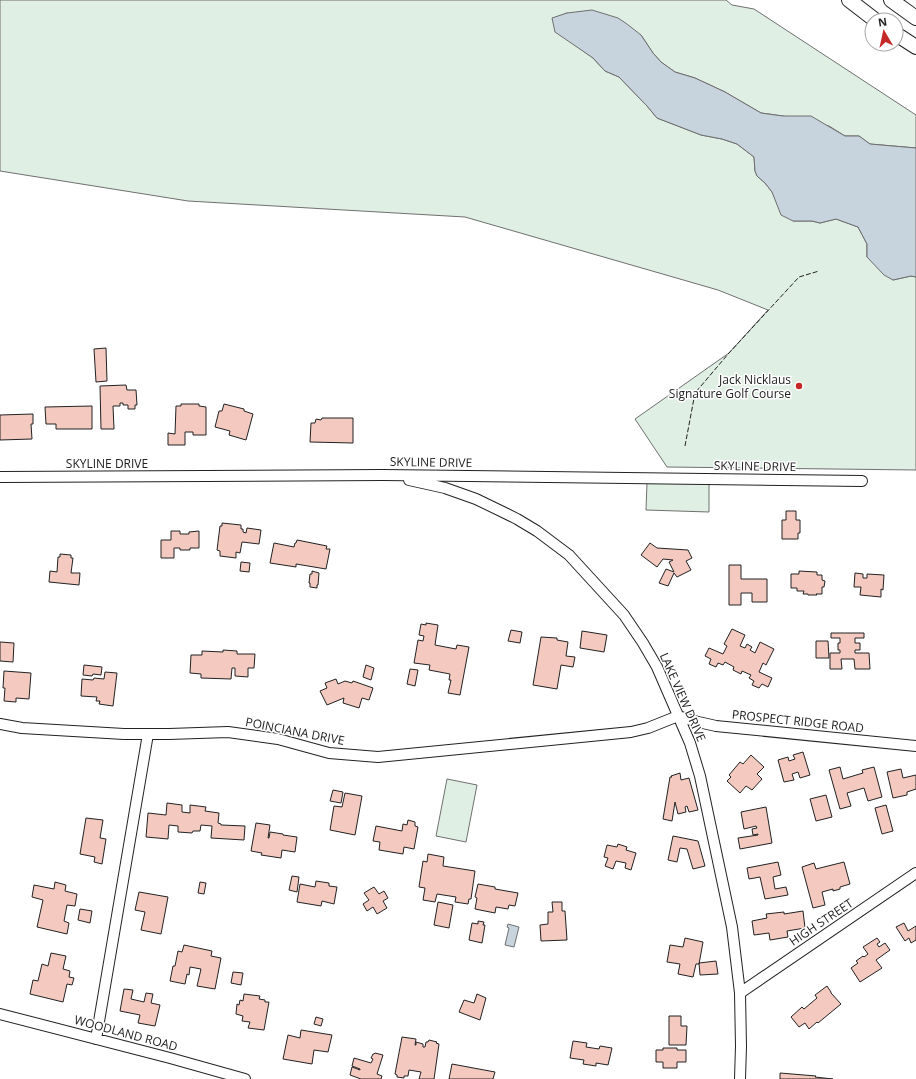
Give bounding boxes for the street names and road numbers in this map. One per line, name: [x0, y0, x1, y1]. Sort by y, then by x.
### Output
street label: SKYLINE DRIVE: [390, 453, 472, 471]
street label: SKYLINE DRIVE: [66, 455, 148, 472]
street label: SKYLINE DRIVE: [714, 457, 796, 475]
street label: LAKE VIEW DRIVE: [656, 650, 710, 744]
street label: PROSPECT RIDGE ROAD: [731, 706, 865, 736]
street label: POINCIANA DRIVE: [244, 713, 346, 749]
street label: HIGH STREET: [786, 894, 857, 950]
street label: WOODLAND ROAD: [73, 1011, 179, 1055]

